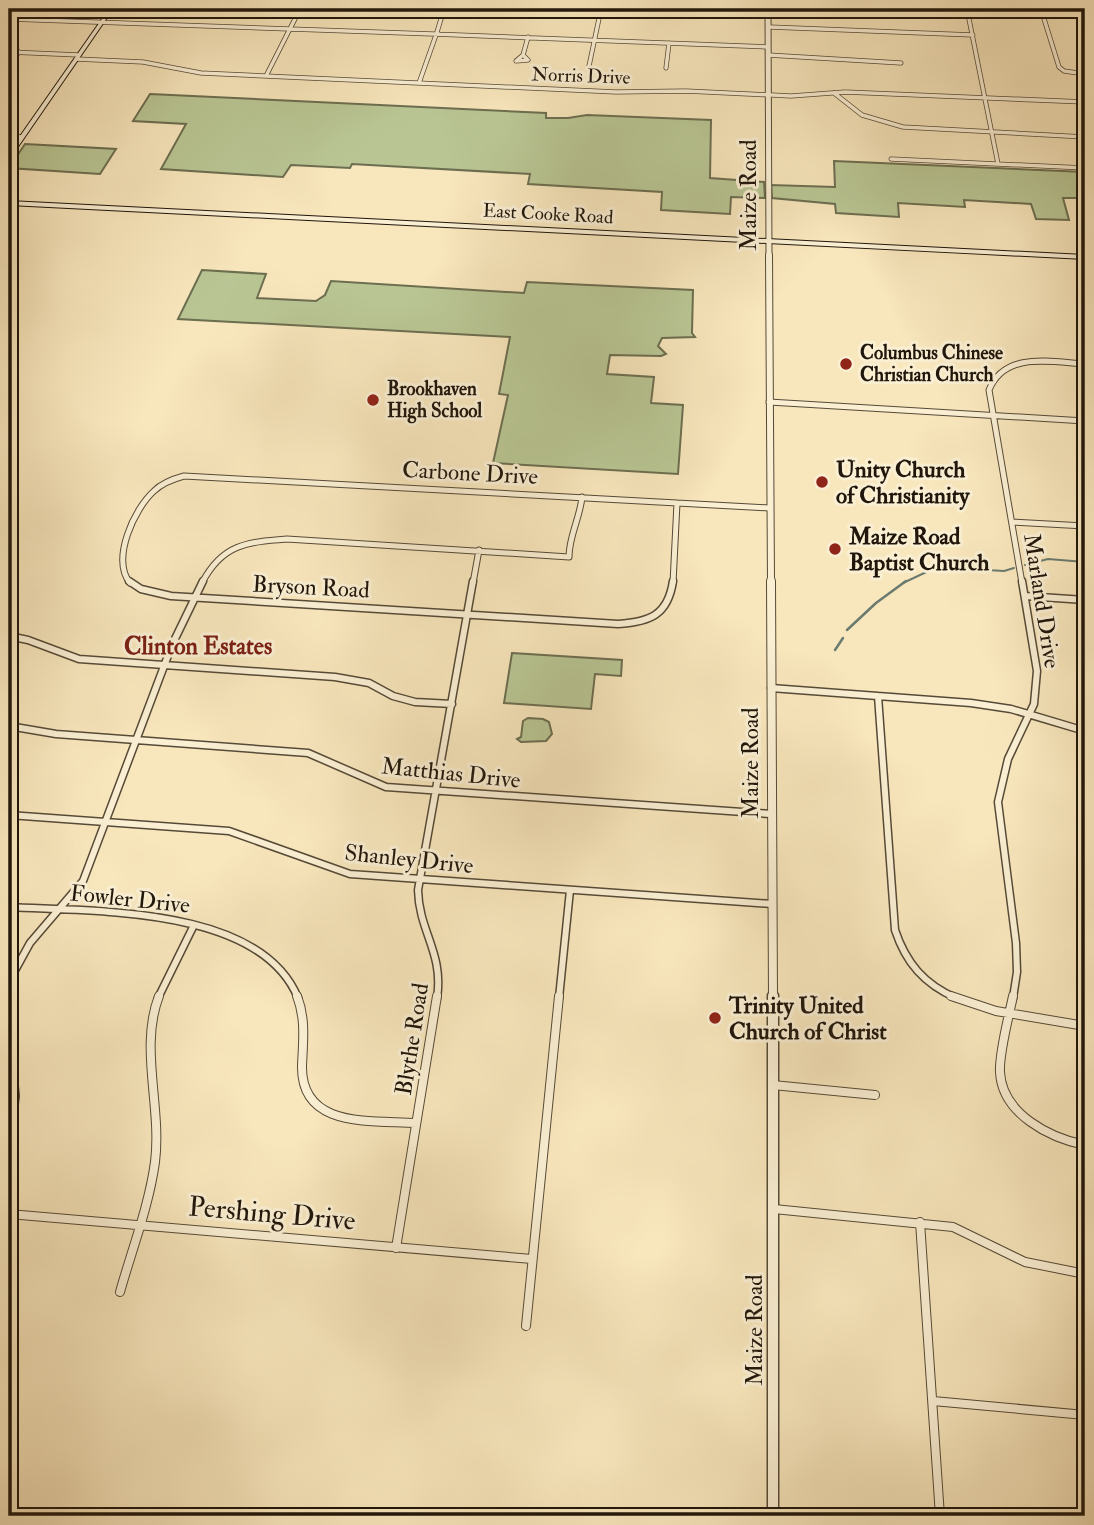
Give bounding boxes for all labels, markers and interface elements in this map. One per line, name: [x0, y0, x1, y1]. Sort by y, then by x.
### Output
street label: Norris Drive: [531, 62, 631, 90]
street label: Maize Road: [734, 139, 763, 251]
street label: East Cooke Road: [482, 199, 615, 229]
place label: Columbus Chinese Christian Church: [860, 341, 1003, 387]
marker: Columbus Chinese Christian Church: [838, 356, 854, 372]
place label: Brookhaven High School: [387, 377, 482, 424]
marker: Brookhaven High School: [365, 392, 381, 408]
street label: Carbone Drive: [401, 455, 539, 491]
place label: Unity Church of Christianity: [836, 455, 970, 511]
marker: Unity Church of Christianity: [814, 474, 830, 490]
place label: Maize Road Baptist Church: [848, 522, 989, 578]
street label: Marland Drive: [1017, 532, 1067, 671]
marker: Maize Road Baptist Church: [827, 541, 843, 557]
street label: Bryson Road: [252, 569, 370, 605]
district label: Clinton Estates: [124, 631, 272, 662]
street label: Maize Road: [736, 707, 765, 819]
street label: Matthias Drive: [380, 751, 522, 795]
street label: Shanley Drive: [343, 838, 475, 880]
street label: Fowler Drive: [69, 878, 192, 920]
street label: Blythe Road: [389, 981, 435, 1097]
place label: Trinity United Church of Christ: [728, 991, 887, 1046]
marker: Trinity United Church of Christ: [707, 1010, 723, 1026]
street label: Pershing Drive: [187, 1189, 357, 1239]
street label: Maize Road: [740, 1274, 769, 1386]

